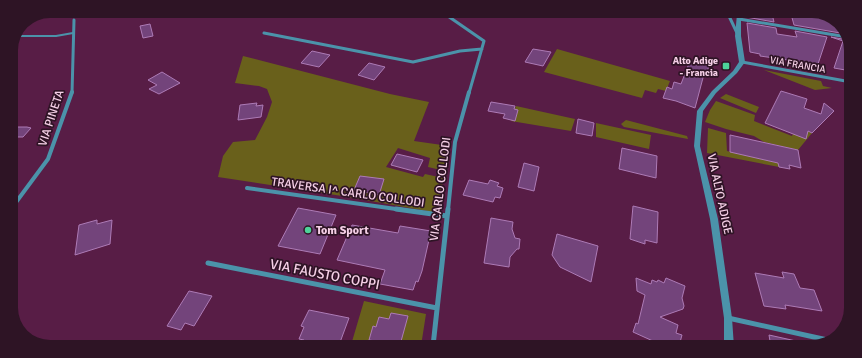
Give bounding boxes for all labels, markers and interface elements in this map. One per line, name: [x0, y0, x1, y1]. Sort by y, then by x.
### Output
street label: VIA FRANCIA: [769, 54, 827, 76]
place label: Alto Adige - Francia: [673, 55, 718, 79]
marker: Alto Adige - Francia: [721, 61, 731, 71]
street label: VIA PINETA: [35, 88, 68, 148]
street label: VIA CARLO COLLODI: [427, 136, 454, 242]
street label: VIA ALTO ADIGE: [704, 152, 735, 236]
street label: TRAVERSA I^ CARLO COLLODI: [270, 174, 425, 211]
place label: Tom Sport: [316, 223, 369, 238]
marker: Tom Sport: [303, 225, 313, 235]
street label: VIA FAUSTO COPPI: [268, 255, 381, 293]

